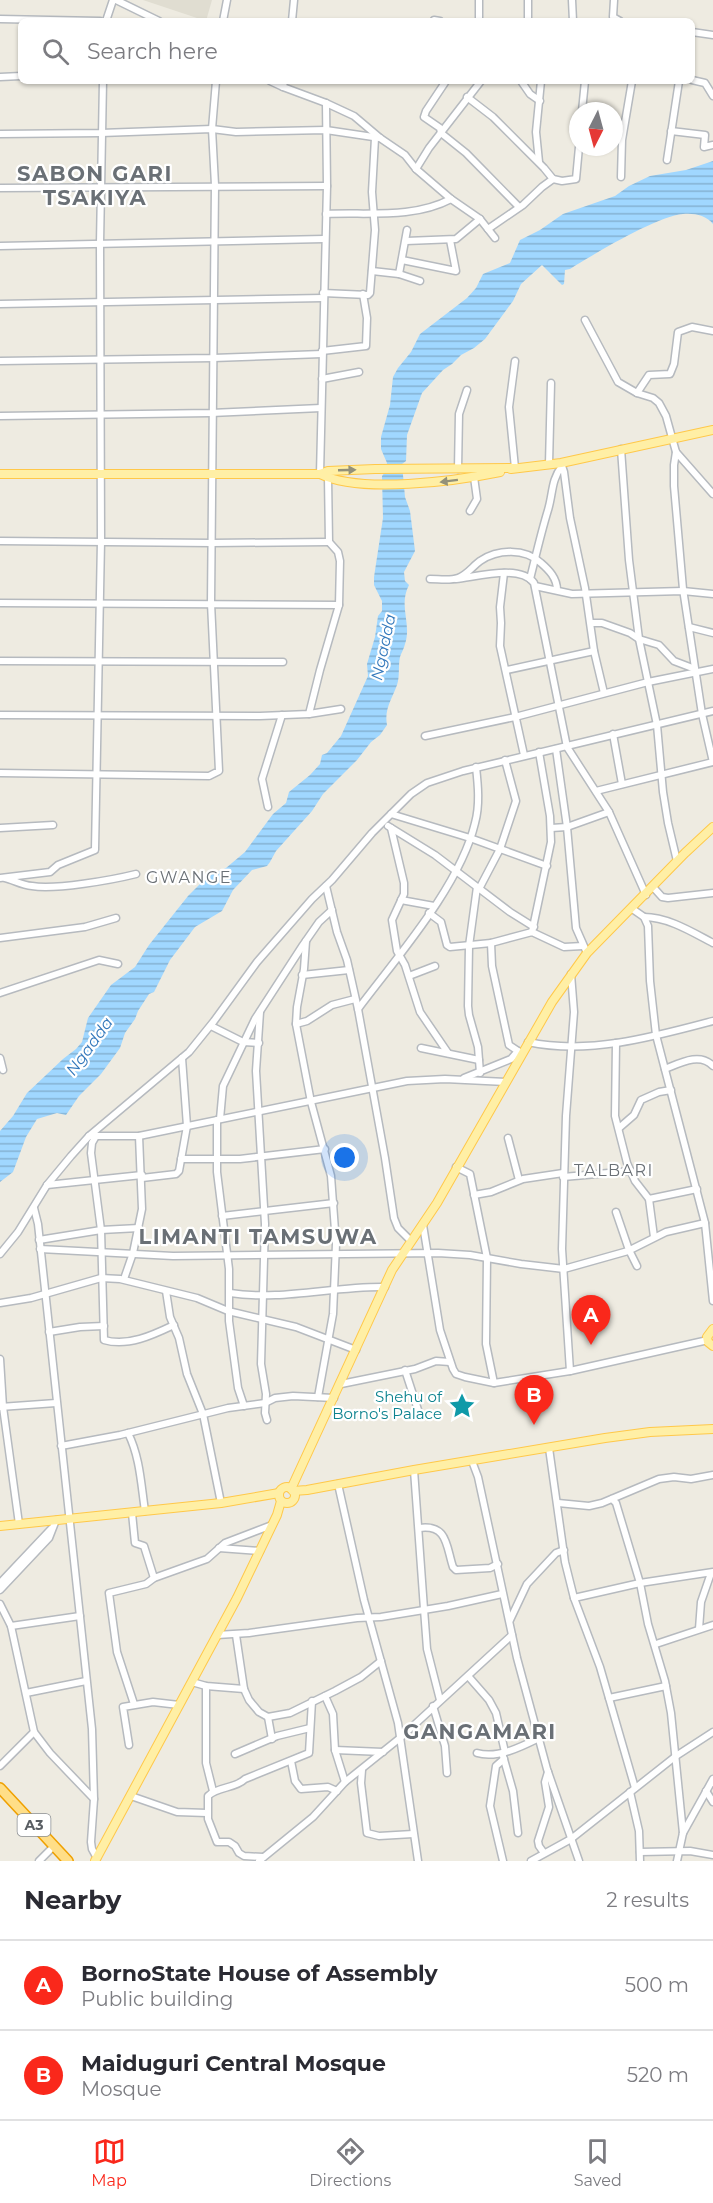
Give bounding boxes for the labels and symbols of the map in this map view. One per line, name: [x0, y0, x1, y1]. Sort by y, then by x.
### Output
north arrow: [569, 102, 623, 156]
district label: SABON GARI TSAKIYA: [17, 161, 173, 210]
one-way arrow: [338, 465, 357, 474]
one-way arrow: [439, 476, 458, 485]
water label: Ngadda: [367, 612, 400, 682]
district label: GWANGE: [146, 868, 232, 887]
water label: Ngadda: [62, 1013, 117, 1079]
your location: [330, 1143, 359, 1172]
district label: TALBARI: [574, 1161, 654, 1180]
district label: LIMANTI TAMSUWA: [138, 1224, 378, 1249]
pin: A: [572, 1296, 610, 1345]
pin: B: [514, 1376, 554, 1425]
place label: Shehu of Borno's Palace: [332, 1387, 443, 1423]
place icon: Shehu of Borno's Palace: [447, 1391, 477, 1421]
district label: GANGAMARI: [403, 1719, 557, 1744]
road number: A3: [18, 1814, 51, 1836]

